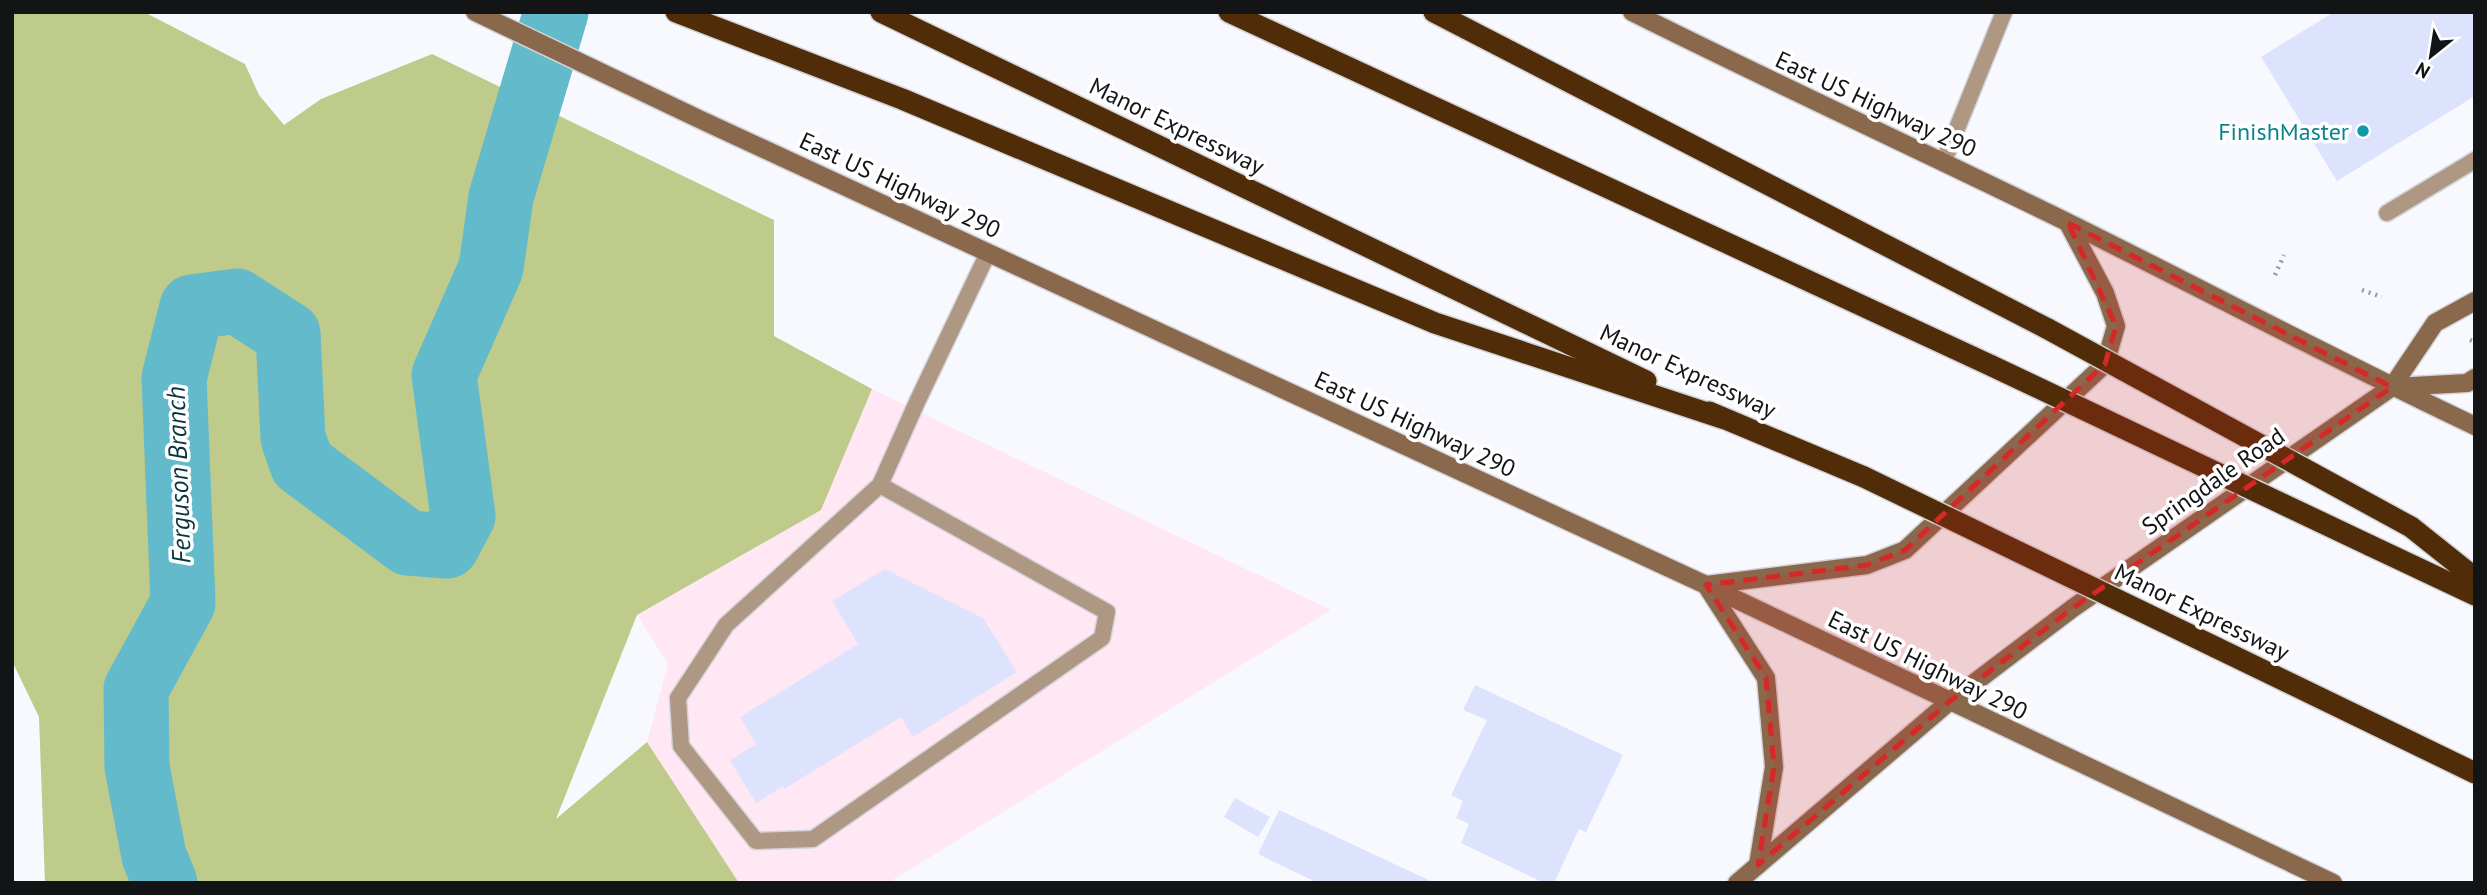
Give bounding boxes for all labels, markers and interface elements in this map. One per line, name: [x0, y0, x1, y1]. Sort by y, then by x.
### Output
north arrow: [2396, 21, 2466, 91]
street label: East US Highway 290: [1771, 44, 1981, 164]
text: N: [2411, 57, 2434, 84]
street label: Manor Expressway: [1084, 70, 1270, 182]
place label: FinishMaster: [2218, 116, 2349, 147]
marker: FinishMaster: [2355, 123, 2371, 139]
street label: East US Highway 290: [795, 125, 1005, 245]
street label: Manor Expressway: [1595, 317, 1781, 425]
street label: East US Highway 290: [1310, 364, 1520, 484]
water label: Ferguson Branch: [158, 386, 198, 564]
street label: Springdale Road: [2135, 420, 2291, 542]
street label: Manor Expressway: [2109, 556, 2295, 668]
street label: East US Highway 290: [1823, 603, 2033, 727]

